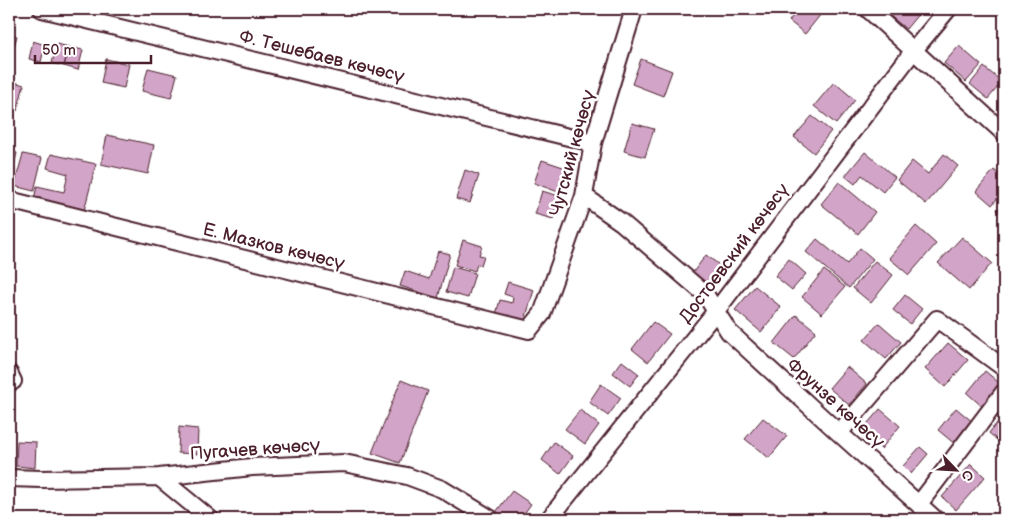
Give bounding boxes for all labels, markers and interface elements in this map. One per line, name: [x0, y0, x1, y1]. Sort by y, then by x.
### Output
street label: Ф. Тешебаев көчөсү: [237, 26, 407, 87]
scale bar: [35, 32, 151, 64]
text: 50 m: [42, 41, 76, 60]
street label: Чутский көчөсү: [546, 87, 600, 219]
street label: Достоевский көчөсү: [675, 179, 794, 327]
street label: Е. Мазков көчөсү: [201, 219, 347, 274]
street label: Фрунзе көчөсү: [782, 354, 889, 453]
street label: Пугачев көчөсү: [189, 434, 321, 465]
north arrow: [930, 446, 980, 496]
text: С: [957, 467, 977, 484]

